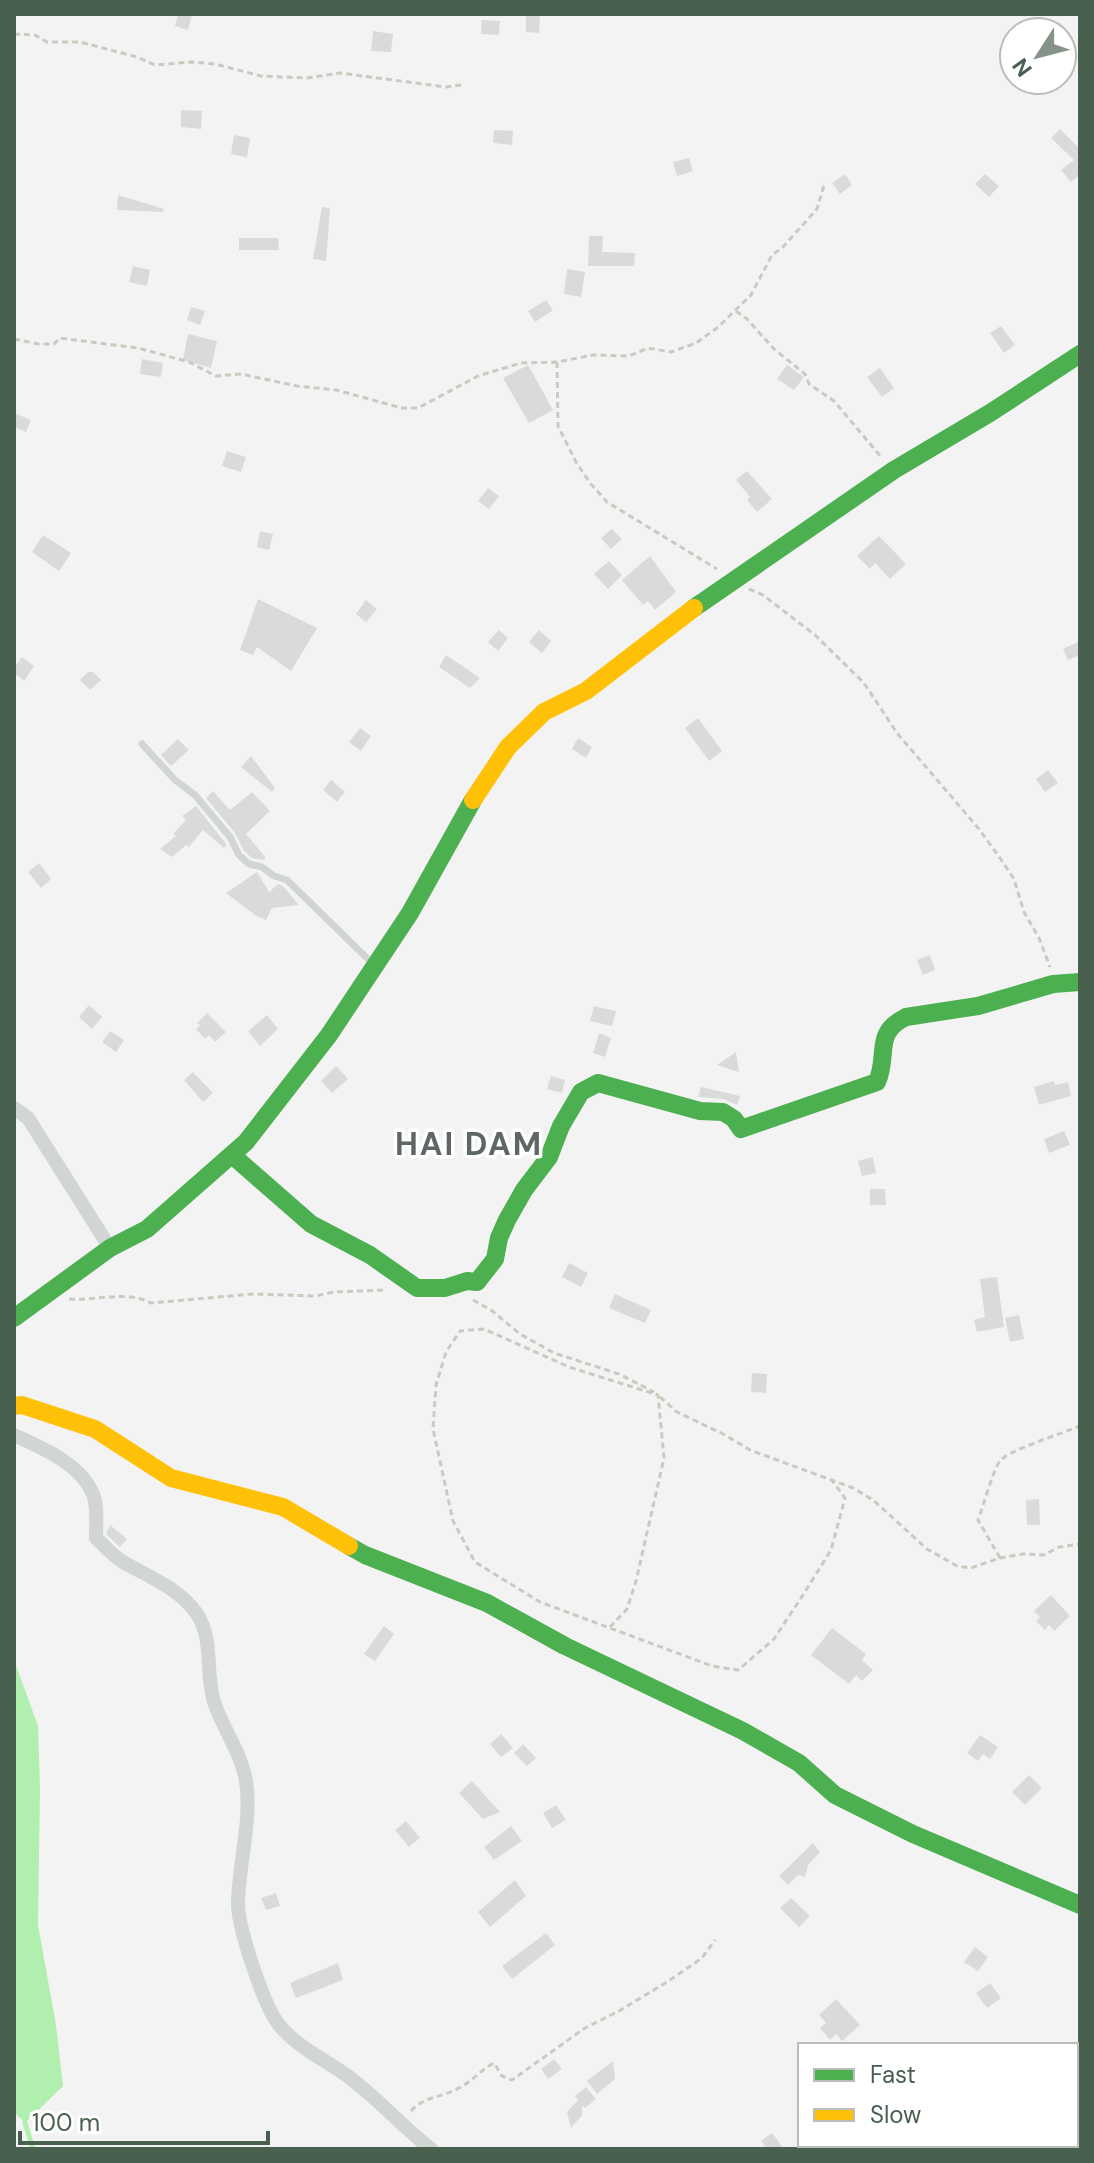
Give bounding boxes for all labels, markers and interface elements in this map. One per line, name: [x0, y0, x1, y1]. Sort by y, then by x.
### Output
north arrow: [998, 16, 1078, 96]
text: N: [1006, 52, 1039, 82]
district label: HAI DAM: [395, 1123, 543, 1165]
legend: [798, 2043, 1078, 2147]
text: Fast: [870, 2059, 916, 2090]
scale bar: [20, 2095, 268, 2145]
text: Slow: [870, 2099, 921, 2130]
text: 100 m: [32, 2107, 100, 2138]

